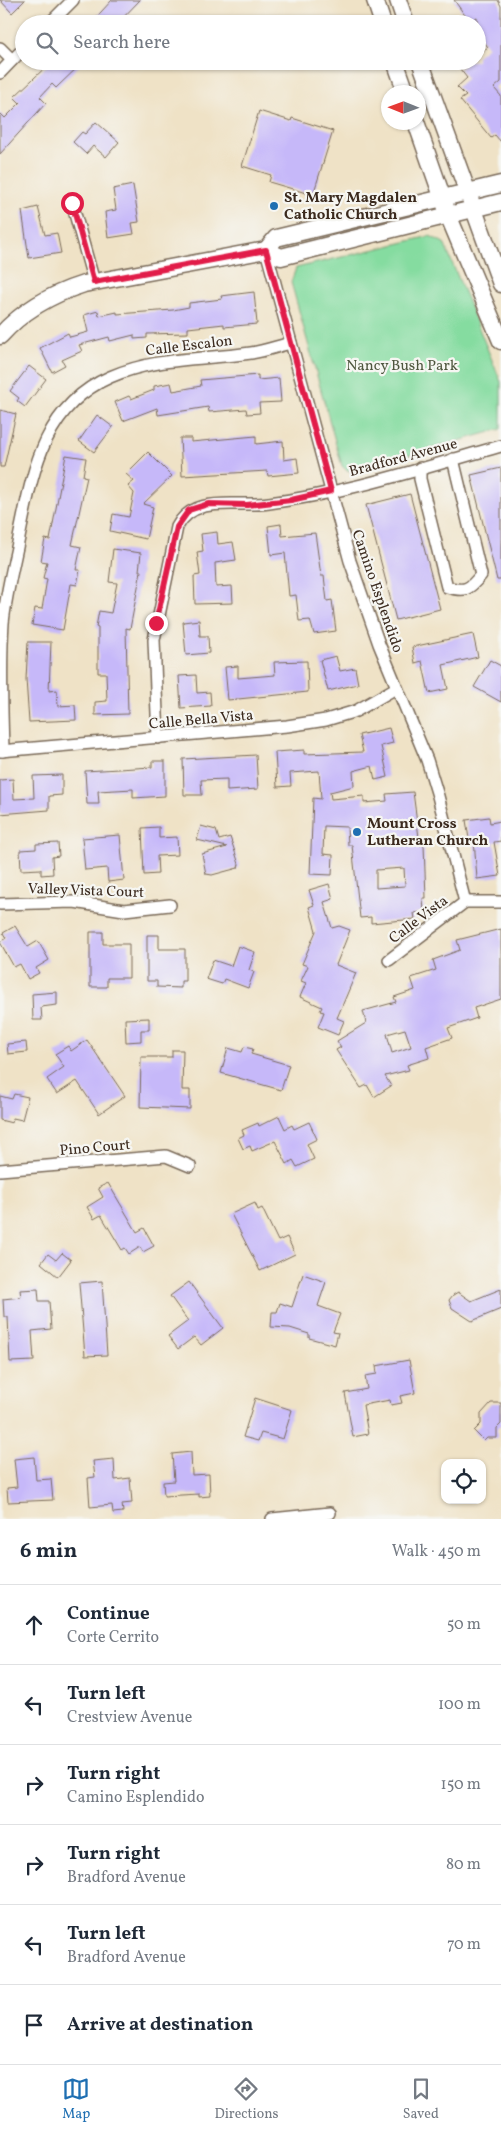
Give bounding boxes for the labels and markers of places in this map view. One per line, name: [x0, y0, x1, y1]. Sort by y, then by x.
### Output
place label: St. Mary Magdalen Catholic Church: [284, 188, 417, 226]
marker: St. Mary Magdalen Catholic Church: [268, 200, 280, 212]
place label: Mount Cross Lutheran Church: [367, 814, 489, 852]
marker: Mount Cross Lutheran Church: [351, 826, 363, 838]

